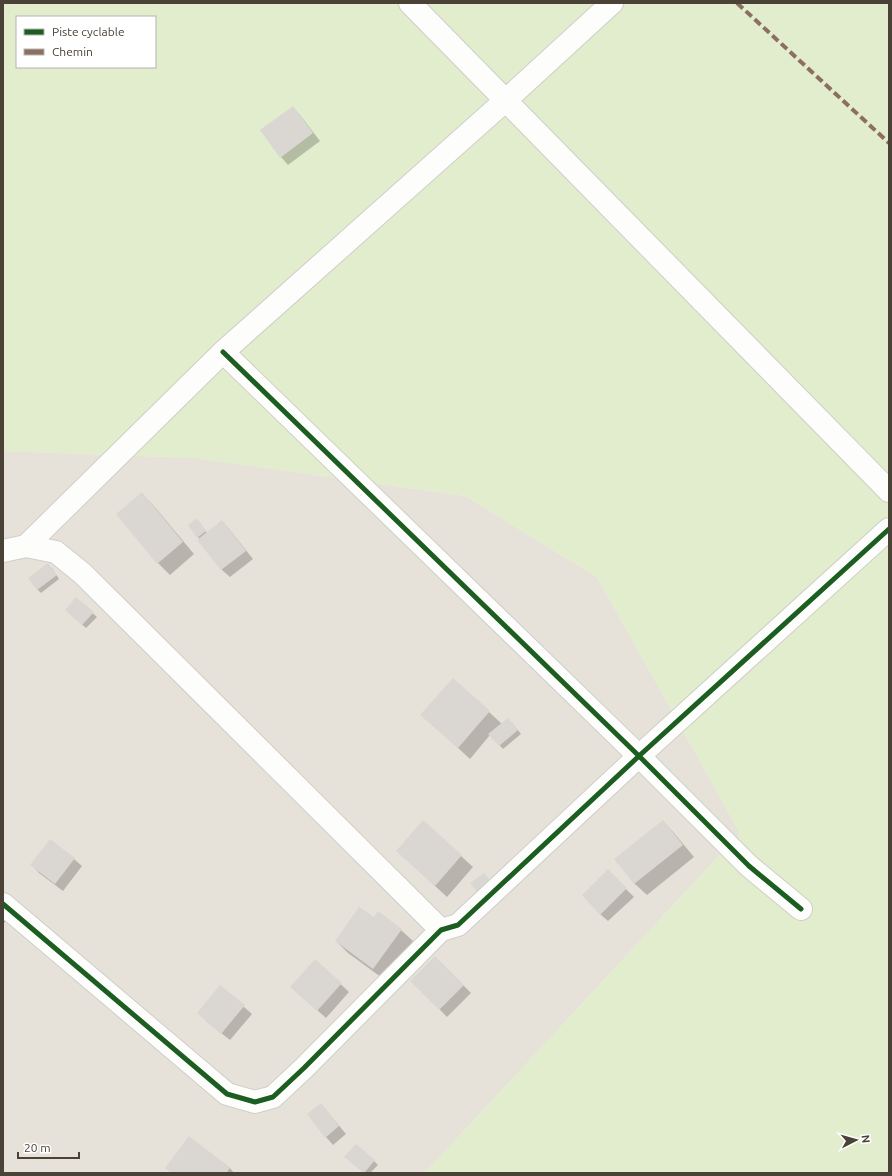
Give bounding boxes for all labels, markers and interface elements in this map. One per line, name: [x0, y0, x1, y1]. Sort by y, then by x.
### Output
legend: [16, 16, 156, 68]
text: Piste cyclable: [52, 25, 125, 38]
text: Chemin: [52, 45, 93, 58]
north arrow: [836, 1120, 876, 1160]
scale bar: [18, 1134, 79, 1160]
text: N: [860, 1134, 872, 1144]
text: 20 m: [24, 1141, 51, 1154]

